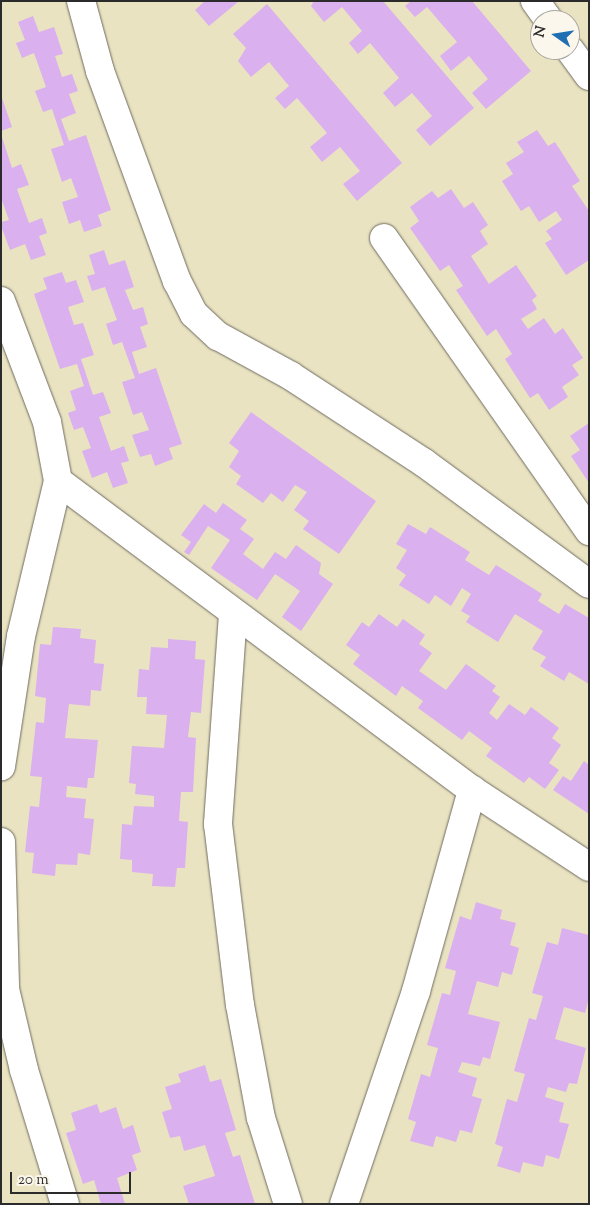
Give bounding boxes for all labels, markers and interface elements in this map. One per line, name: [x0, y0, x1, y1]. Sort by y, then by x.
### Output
north arrow: [530, 10, 580, 60]
text: N: [530, 24, 552, 40]
scale bar: [12, 1162, 134, 1194]
text: 20 m: [18, 1170, 49, 1191]

